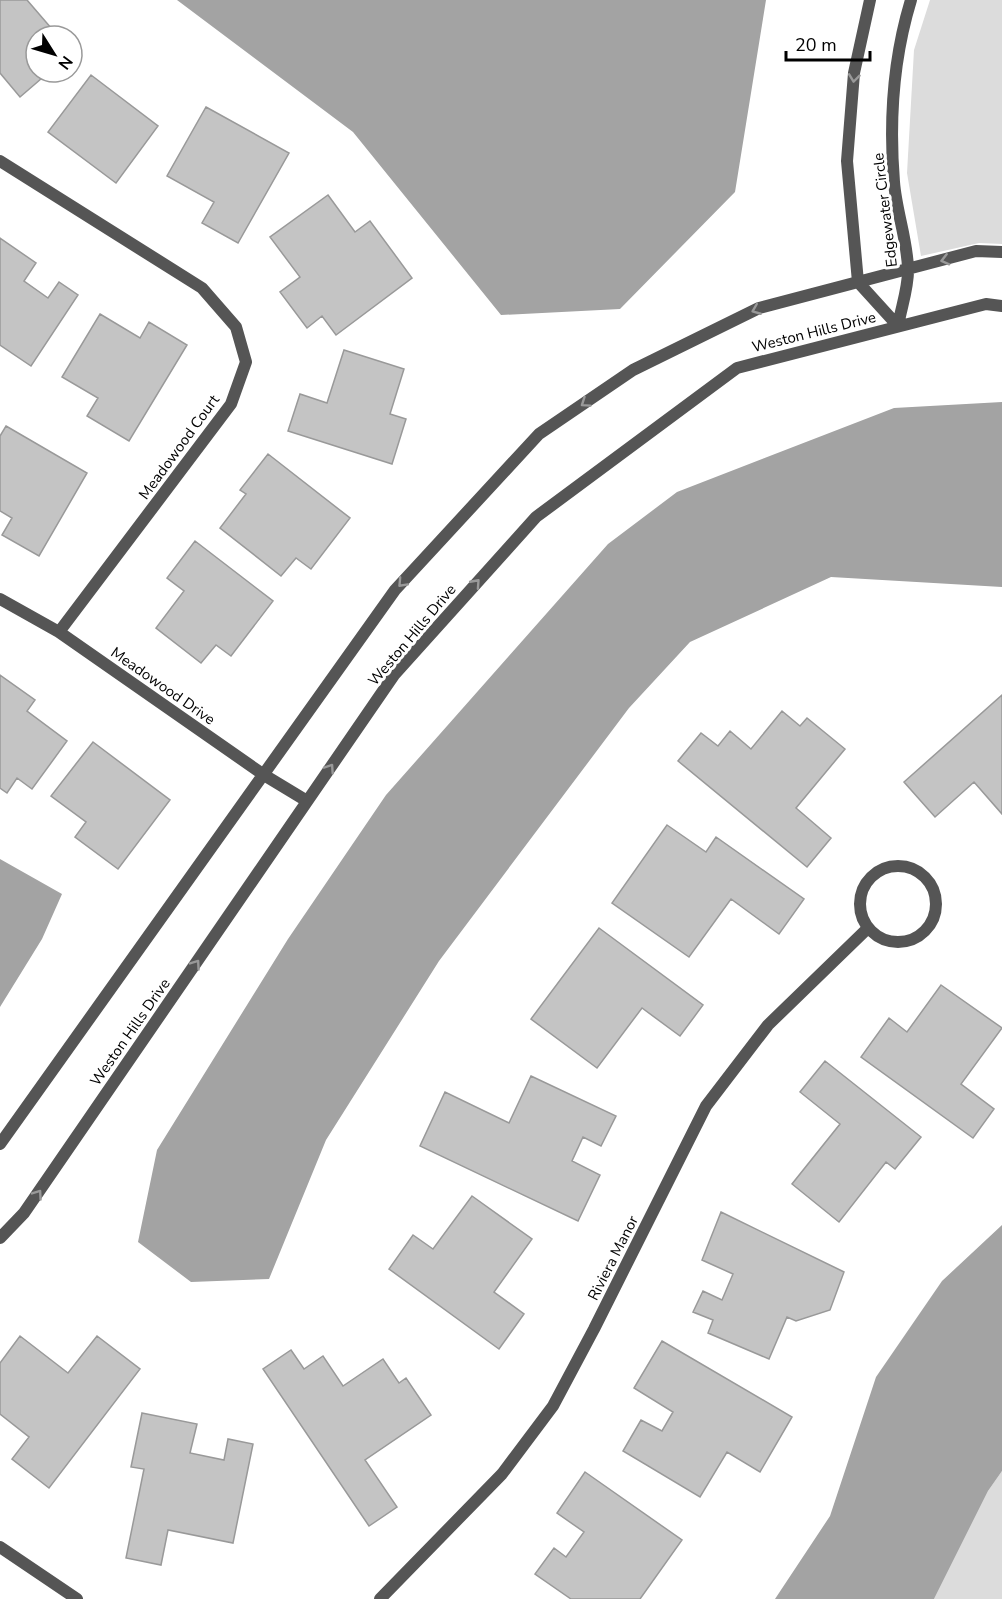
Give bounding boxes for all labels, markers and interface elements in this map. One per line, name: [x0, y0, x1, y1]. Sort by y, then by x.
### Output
north arrow: [24, 24, 84, 84]
scale bar: [786, 24, 870, 62]
text: 20 m: [795, 33, 837, 57]
text: N: [53, 51, 78, 74]
one-way arrow: [848, 73, 861, 83]
street label: Edgewater Circle: [868, 152, 902, 268]
one-way arrow: [940, 252, 950, 265]
one-way arrow: [752, 303, 763, 315]
street label: Weston Hills Drive: [750, 307, 878, 357]
street label: Meadowood Court: [134, 390, 224, 503]
one-way arrow: [581, 396, 592, 407]
one-way arrow: [398, 576, 409, 586]
one-way arrow: [469, 579, 480, 590]
street label: Weston Hills Drive: [364, 580, 460, 690]
street label: Meadowood Drive: [107, 643, 219, 730]
one-way arrow: [323, 764, 334, 775]
one-way arrow: [189, 959, 200, 970]
street label: Weston Hills Drive: [85, 974, 175, 1090]
one-way arrow: [30, 1189, 41, 1200]
street label: Riviera Manor: [583, 1212, 643, 1304]

